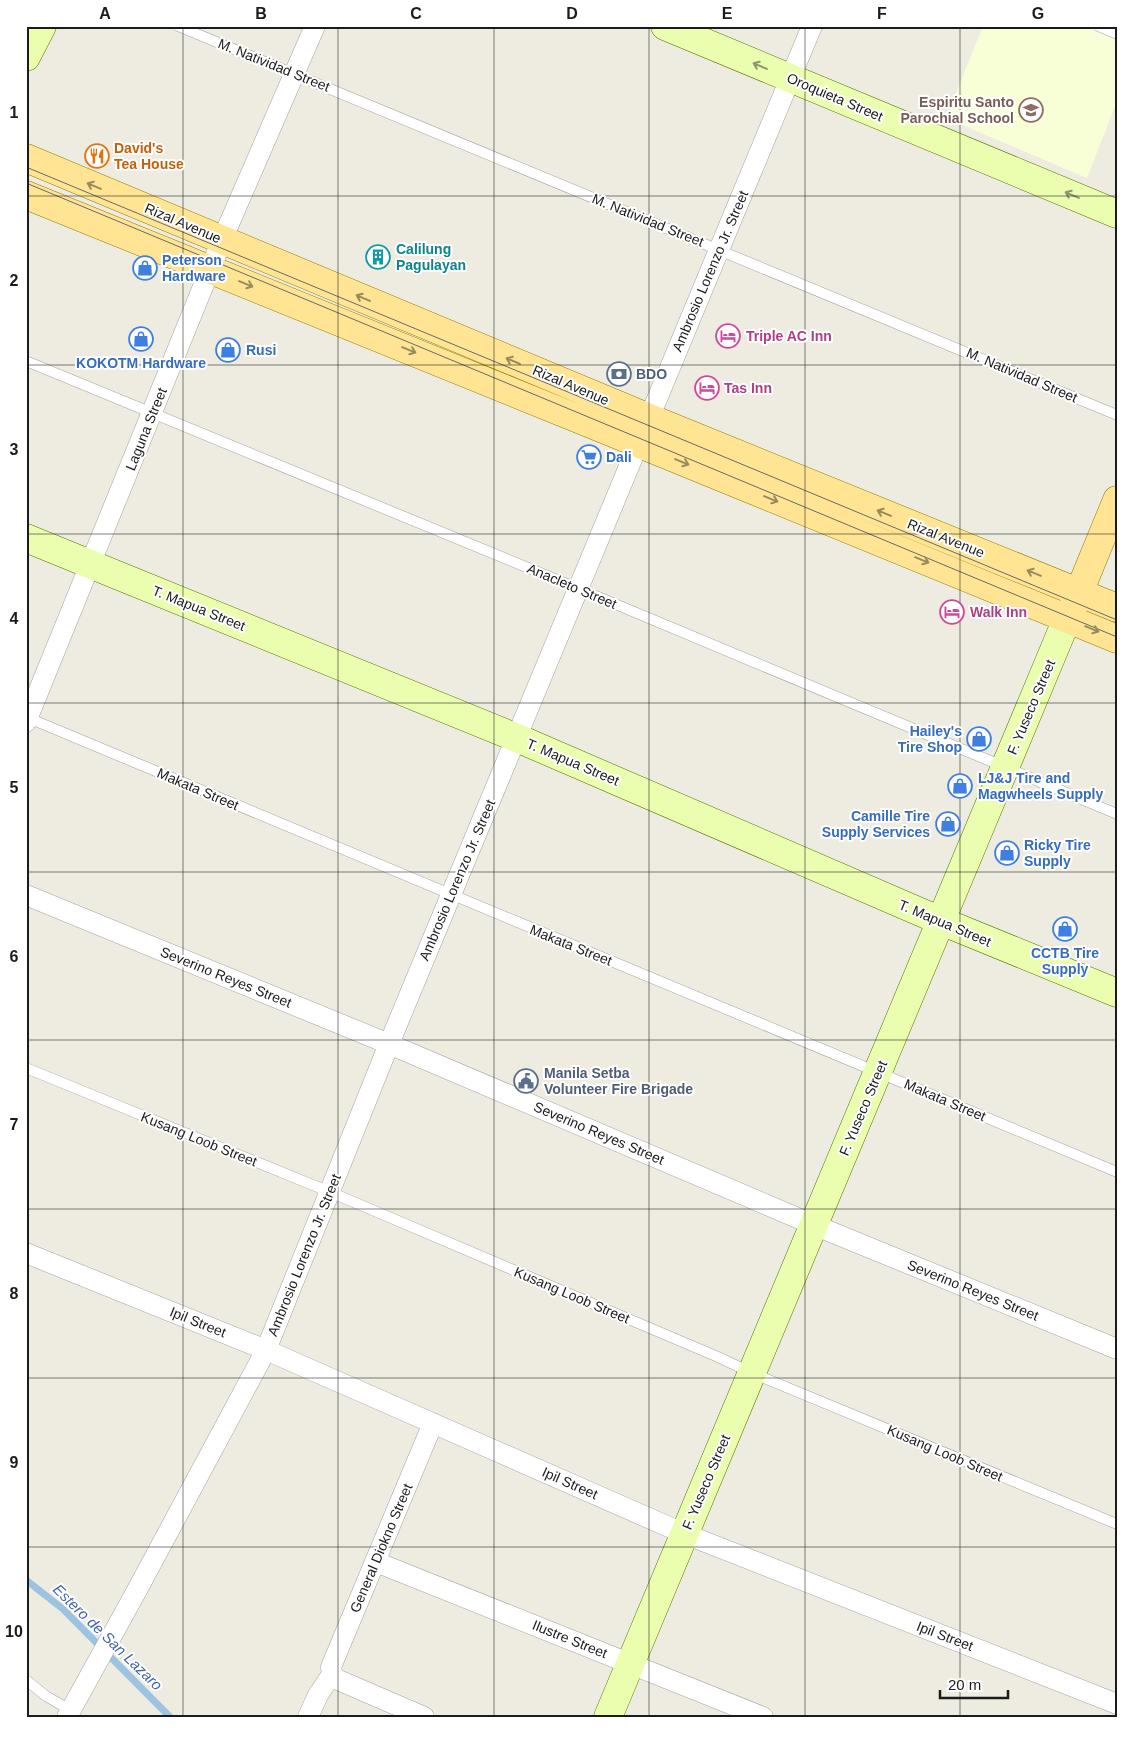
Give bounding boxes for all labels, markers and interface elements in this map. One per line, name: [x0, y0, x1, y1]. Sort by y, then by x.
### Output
text: A: [99, 5, 111, 22]
text: B: [255, 5, 267, 22]
text: C: [410, 5, 422, 22]
text: D: [566, 5, 578, 22]
text: E: [722, 5, 733, 22]
text: F: [877, 5, 887, 22]
text: G: [1032, 5, 1044, 22]
street label: M. Natividad Street: [216, 35, 332, 95]
one-way arrow: [753, 60, 768, 70]
street label: Oroquieta Street: [785, 70, 886, 124]
place label: Espiritu Santo Parochial School: [900, 94, 1014, 126]
school or university icon: Espiritu Santo Parochial School: [1018, 97, 1044, 123]
text: 1: [10, 104, 19, 121]
place label: David's Tea House: [114, 140, 184, 172]
restaurant icon: David's Tea House: [84, 143, 110, 169]
one-way arrow: [87, 181, 102, 191]
street label: Ambrosio Lorenzo Jr. Street: [669, 188, 751, 354]
street label: M. Natividad Street: [590, 190, 706, 250]
one-way arrow: [1065, 190, 1080, 200]
street label: Rizal Avenue: [142, 200, 224, 246]
place label: Calilung Pagulayan: [396, 241, 466, 273]
building icon: Calilung Pagulayan: [365, 244, 391, 270]
place label: Peterson Hardware: [162, 252, 226, 284]
shop icon: Peterson Hardware: [132, 255, 158, 281]
text: 2: [10, 272, 19, 289]
one-way arrow: [239, 281, 254, 290]
one-way arrow: [356, 293, 371, 302]
hotel icon: Triple AC Inn: [715, 323, 741, 349]
shop icon: KOKOTM Hardware: [128, 326, 154, 352]
place label: Triple AC Inn: [746, 328, 832, 344]
shop icon: Rusi: [215, 337, 241, 363]
place label: Rusi: [246, 342, 276, 358]
street label: M. Natividad Street: [964, 344, 1080, 406]
one-way arrow: [400, 346, 416, 355]
place label: KOKOTM Hardware: [76, 355, 206, 371]
one-way arrow: [506, 355, 521, 365]
bank icon: BDO: [606, 361, 632, 387]
street label: Rizal Avenue: [530, 362, 612, 408]
place label: BDO: [636, 366, 667, 382]
hotel icon: Tas Inn: [694, 375, 720, 401]
place label: Tas Inn: [724, 380, 772, 396]
street label: Laguna Street: [122, 385, 170, 473]
text: 3: [10, 441, 19, 458]
supermarket icon: Dali: [576, 444, 602, 470]
place label: Dali: [606, 449, 632, 465]
one-way arrow: [674, 458, 689, 467]
one-way arrow: [764, 495, 779, 504]
one-way arrow: [877, 507, 892, 517]
street label: Rizal Avenue: [905, 515, 987, 561]
one-way arrow: [914, 556, 929, 565]
street label: Anacleto Street: [525, 560, 619, 612]
one-way arrow: [1027, 568, 1042, 577]
street label: T. Mapua Street: [150, 582, 248, 634]
hotel icon: Walk Inn: [939, 599, 965, 625]
place label: Walk Inn: [970, 604, 1027, 620]
text: 4: [10, 610, 19, 627]
one-way arrow: [1084, 625, 1099, 635]
street label: F. Yuseco Street: [1004, 657, 1058, 757]
place label: Hailey's Tire Shop: [898, 723, 962, 755]
shop icon: Hailey's Tire Shop: [966, 726, 992, 752]
street label: T. Mapua Street: [524, 735, 622, 789]
street label: Makata Street: [155, 765, 241, 813]
place label: LJ&J Tire and Magwheels Supply: [978, 770, 1103, 802]
shop icon: LJ&J Tire and Magwheels Supply: [947, 773, 973, 799]
text: 5: [10, 779, 19, 796]
street label: Ambrosio Lorenzo Jr. Street: [416, 797, 498, 963]
place label: Camille Tire Supply Services: [822, 808, 930, 840]
shop icon: Camille Tire Supply Services: [935, 811, 961, 837]
place label: Ricky Tire Supply: [1024, 837, 1091, 869]
shop icon: Ricky Tire Supply: [994, 840, 1020, 866]
street label: T. Mapua Street: [896, 896, 994, 950]
shop icon: CCTB Tire Supply: [1052, 916, 1078, 942]
street label: Makata Street: [528, 921, 614, 969]
street label: Severino Reyes Street: [158, 943, 294, 1011]
place label: CCTB Tire Supply: [1031, 945, 1099, 977]
text: 6: [10, 948, 19, 965]
street label: F. Yuseco Street: [836, 1058, 890, 1158]
place label: Manila Setba Volunteer Fire Brigade: [544, 1065, 693, 1097]
public building icon: Manila Setba Volunteer Fire Brigade: [513, 1068, 539, 1094]
street label: Makata Street: [902, 1076, 988, 1124]
street label: Severino Reyes Street: [531, 1098, 667, 1168]
street label: Kusang Loob Street: [139, 1108, 259, 1170]
text: 7: [10, 1116, 19, 1133]
street label: Ambrosio Lorenzo Jr. Street: [264, 1171, 344, 1338]
street label: Severino Reyes Street: [905, 1256, 1041, 1324]
street label: Kusang Loob Street: [512, 1263, 632, 1327]
text: 8: [10, 1285, 19, 1302]
street label: Ipil Street: [168, 1304, 229, 1341]
street label: Kusang Loob Street: [885, 1421, 1005, 1485]
street label: F. Yuseco Street: [679, 1432, 733, 1532]
text: 9: [10, 1454, 19, 1471]
street label: Ipil Street: [540, 1464, 600, 1502]
street label: General Diokno Street: [347, 1481, 415, 1615]
water label: Estero de San Lazaro: [50, 1580, 166, 1694]
street label: Ilustre Street: [530, 1617, 610, 1661]
street label: Ipil Street: [915, 1618, 976, 1654]
text: 10: [5, 1623, 23, 1640]
scale bar: [940, 1668, 1008, 1700]
text: 20 m: [948, 1676, 981, 1693]

